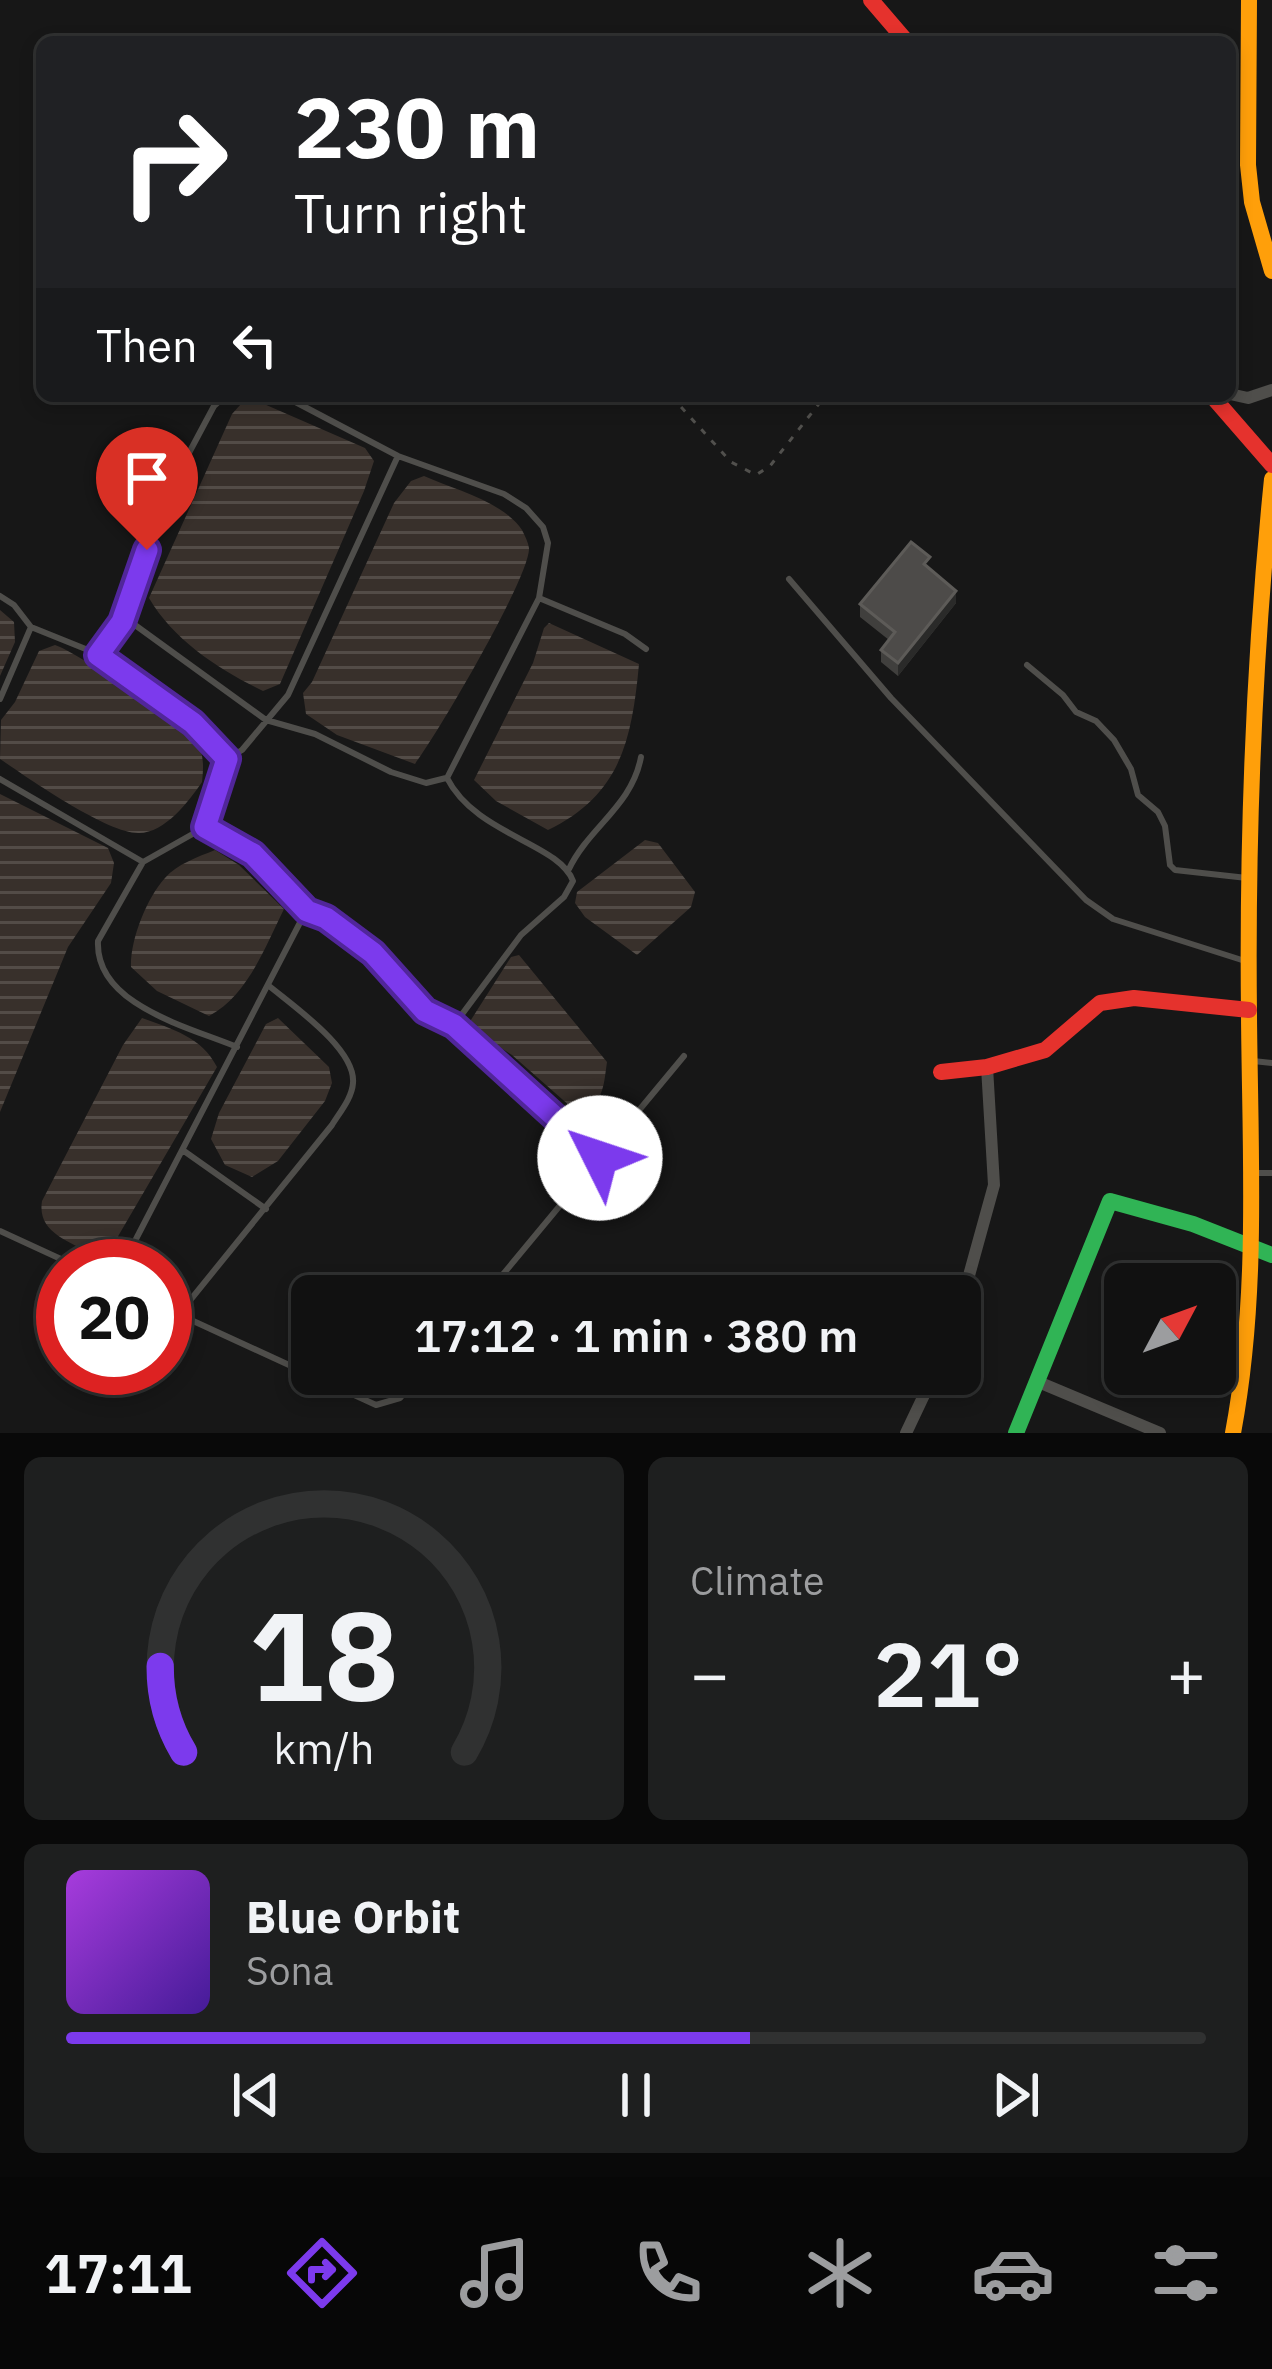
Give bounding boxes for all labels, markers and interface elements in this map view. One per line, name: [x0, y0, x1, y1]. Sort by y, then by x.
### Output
text: 230 m: [294, 72, 540, 181]
icon: right: [96, 84, 252, 240]
text: Turn right: [294, 178, 528, 248]
icon: left: [222, 312, 288, 378]
text: Then: [96, 316, 198, 374]
pin: [96, 427, 198, 550]
icon: arrive: [114, 445, 180, 511]
position arrow: [537, 1095, 663, 1221]
speed limit sign: 20: [36, 1239, 192, 1395]
north arrow: [1104, 1263, 1236, 1395]
map controls: [1104, 1263, 1236, 1395]
text: 17:12 · 1 min · 380 m: [414, 1306, 858, 1364]
text: Climate: [690, 1555, 824, 1606]
text: 18: [249, 1573, 399, 1735]
text: 21°: [873, 1615, 1023, 1732]
text: −: [690, 1630, 730, 1716]
text: +: [1166, 1630, 1206, 1716]
text: km/h: [274, 1719, 374, 1775]
text: Blue Orbit: [246, 1887, 460, 1945]
text: Sona: [246, 1945, 333, 1996]
icon: previous: [223, 2062, 289, 2128]
icon: pause: [603, 2062, 669, 2128]
icon: next: [983, 2062, 1049, 2128]
icon: directions: [280, 2231, 364, 2315]
icon: music: [453, 2231, 537, 2315]
icon: phone: [626, 2231, 710, 2315]
icon: climate: [798, 2231, 882, 2315]
icon: car: [971, 2231, 1055, 2315]
icon: filters: [1144, 2231, 1228, 2315]
text: 17:11: [44, 2238, 192, 2308]

